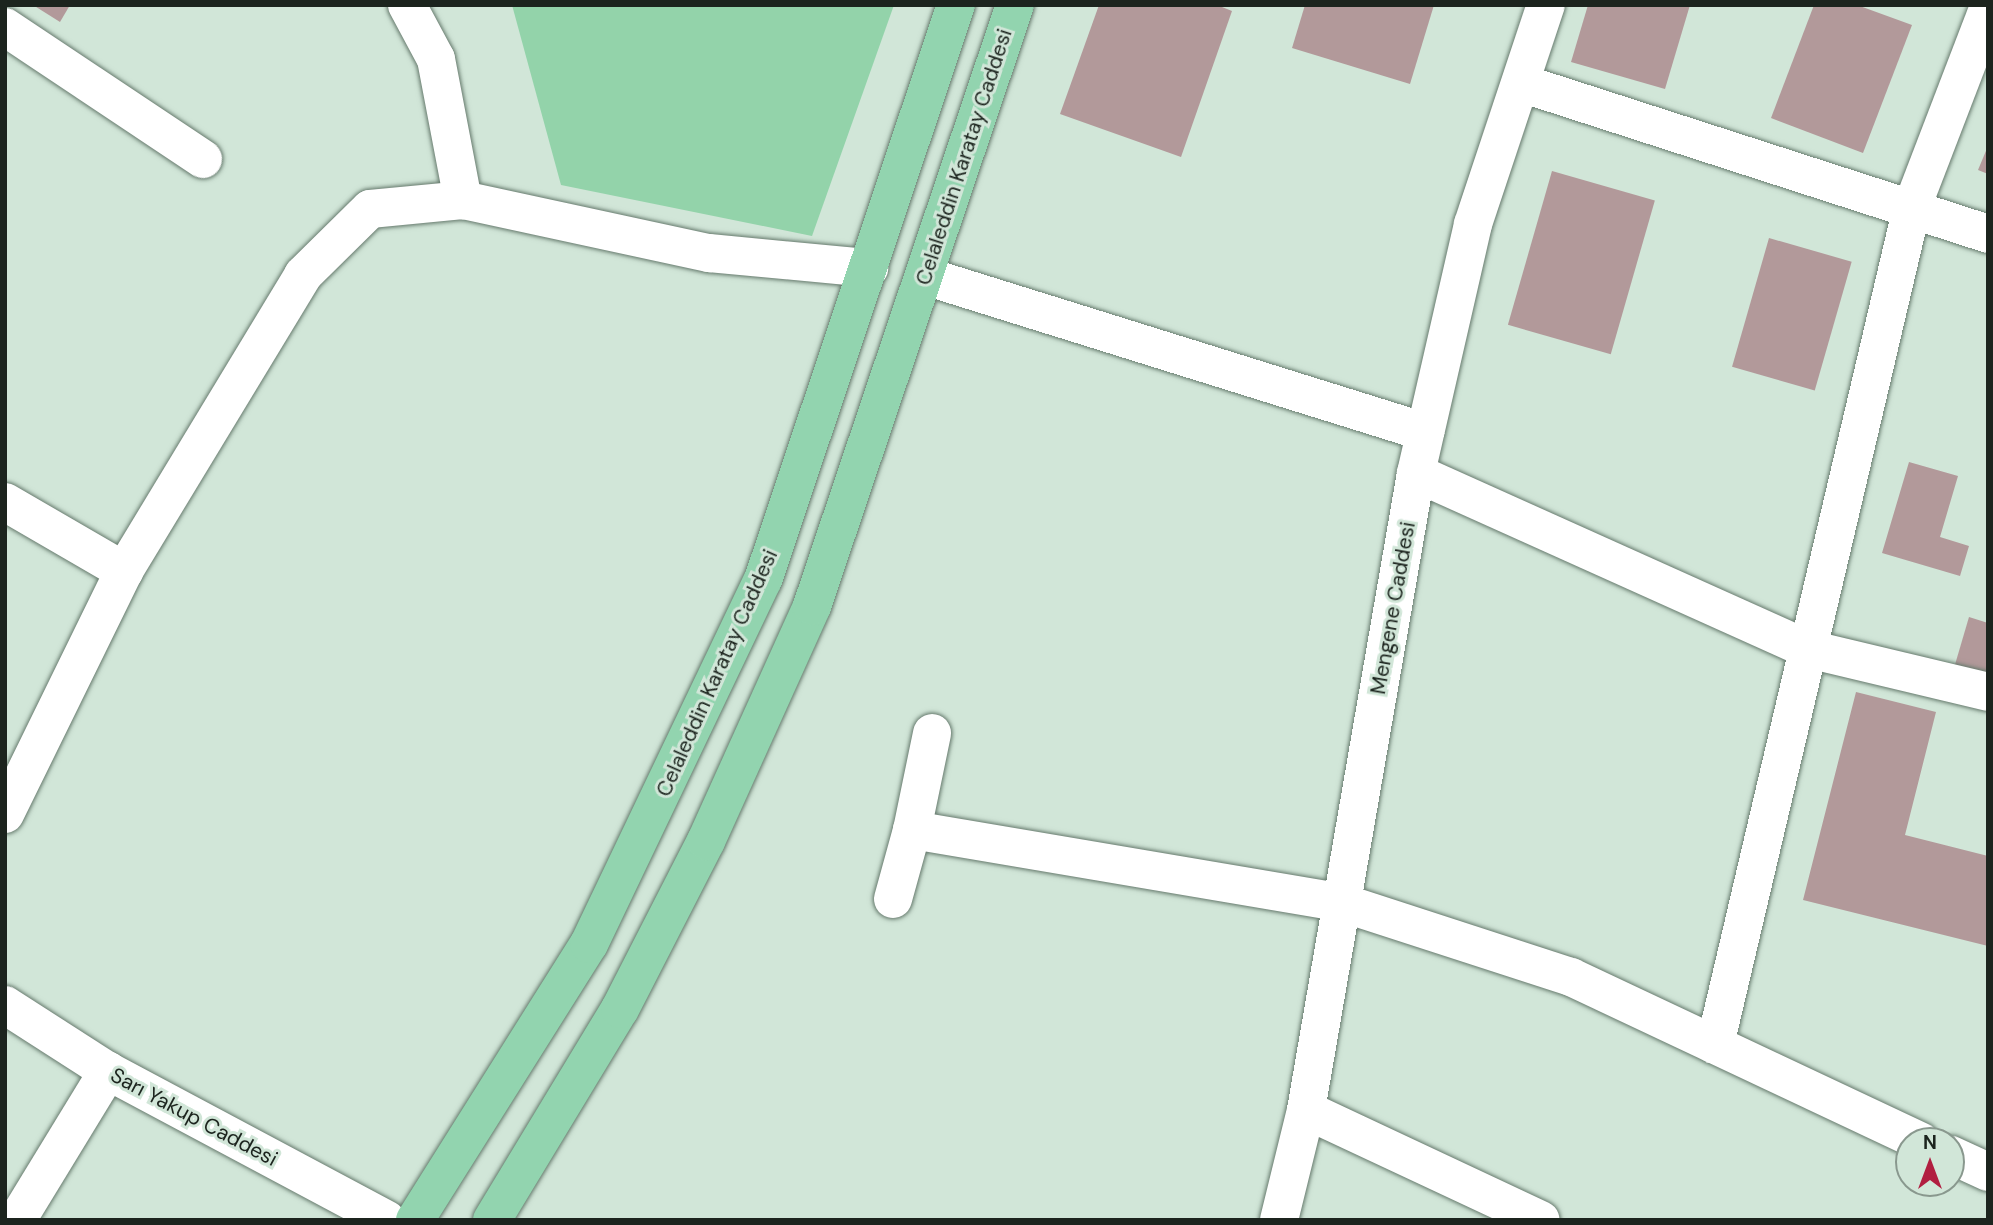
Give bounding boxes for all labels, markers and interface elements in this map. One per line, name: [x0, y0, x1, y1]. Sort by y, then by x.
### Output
street label: Celaleddin Karatay Caddesi: [911, 26, 1017, 288]
street label: Mengene Caddesi: [1365, 520, 1421, 696]
street label: Celaleddin Karatay Caddesi: [651, 546, 783, 800]
street label: Sarı Yakup Caddesi: [106, 1062, 282, 1172]
north arrow: [1895, 1127, 1965, 1197]
text: N: [1923, 1130, 1937, 1155]

